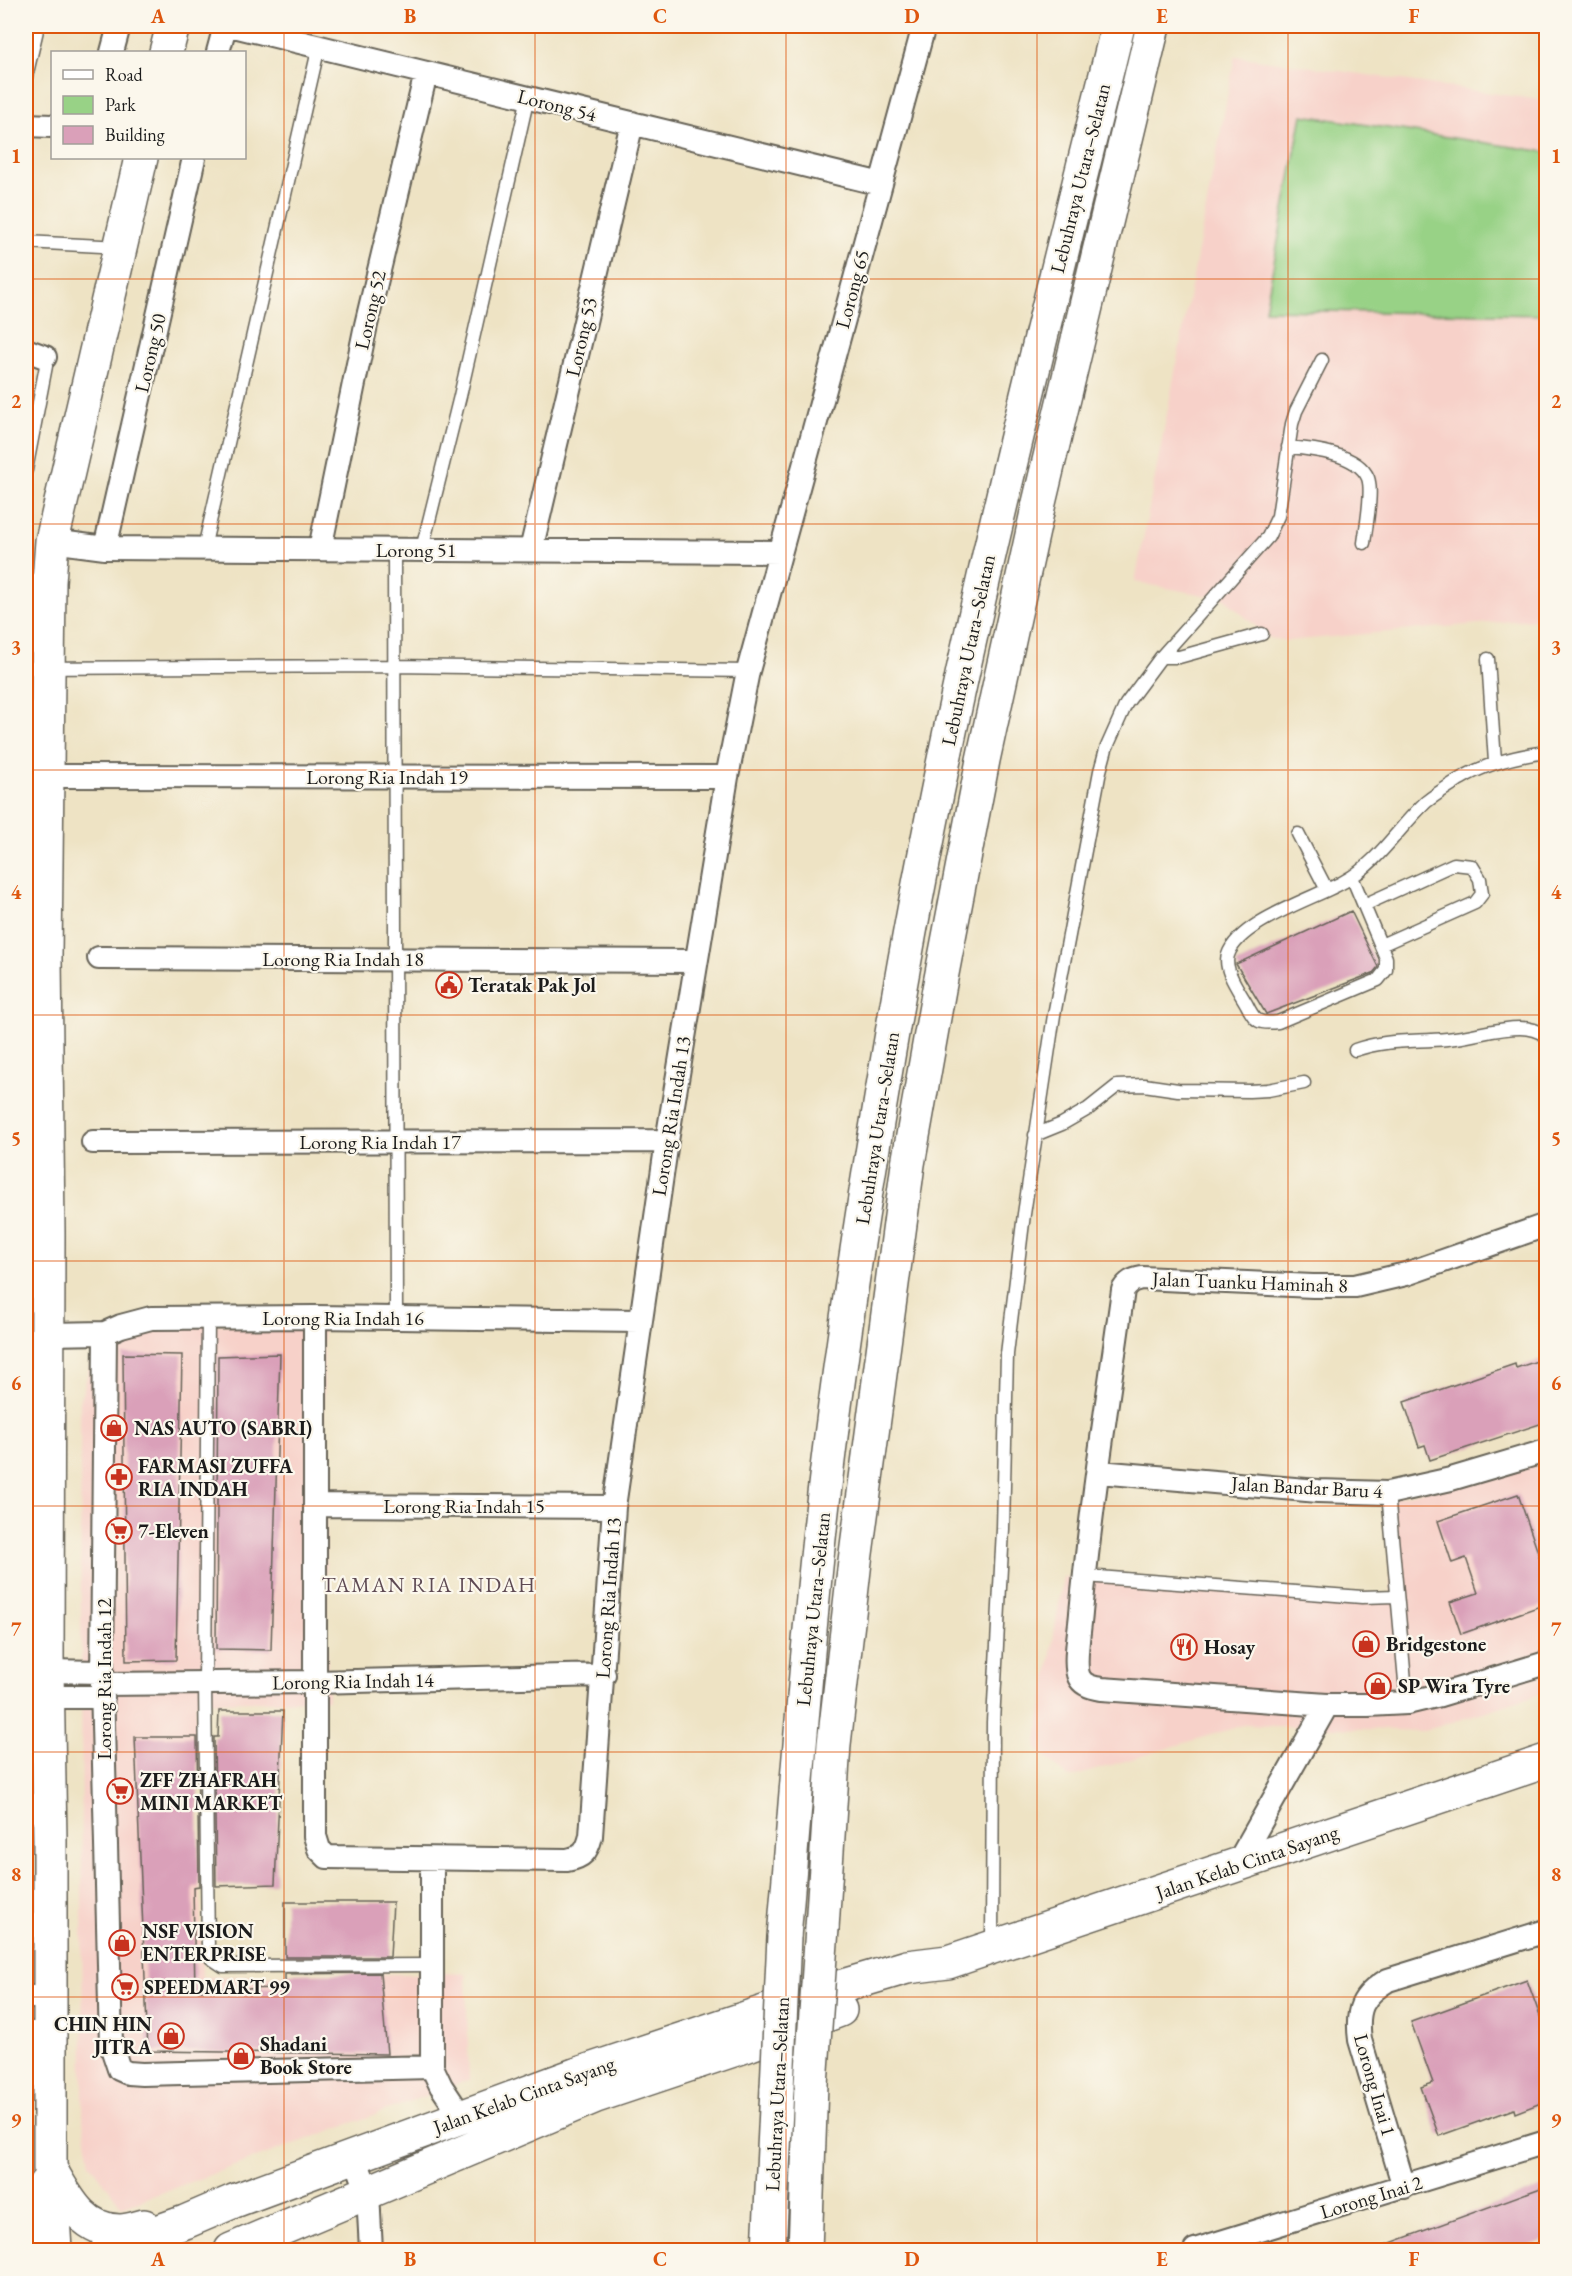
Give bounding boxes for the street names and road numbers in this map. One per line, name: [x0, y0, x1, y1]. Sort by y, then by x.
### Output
street label: Lebuhraya Utara–Selatan: [1044, 80, 1116, 276]
street label: Lorong 54: [515, 83, 600, 127]
street label: Lorong 65: [829, 247, 875, 331]
street label: Lorong 52: [348, 267, 392, 352]
street label: Lorong 53: [559, 295, 603, 379]
street label: Lorong 50: [128, 310, 172, 395]
street label: Lorong 51: [376, 537, 456, 563]
street label: Lebuhraya Utara–Selatan: [935, 552, 1001, 748]
street label: Lorong Ria Indah 19: [306, 764, 468, 790]
street label: Lorong Ria Indah 18: [262, 946, 424, 972]
street label: Lebuhraya Utara–Selatan: [849, 1029, 905, 1226]
street label: Lorong Ria Indah 13: [646, 1034, 696, 1198]
street label: Lorong Ria Indah 17: [299, 1129, 461, 1155]
street label: Jalan Tuanku Haminah 8: [1150, 1266, 1348, 1298]
street label: Lorong Ria Indah 16: [262, 1305, 424, 1331]
street label: Jalan Bandar Baru 4: [1229, 1470, 1384, 1504]
street label: Lorong Ria Indah 15: [383, 1493, 545, 1519]
street label: Lebuhraya Utara–Selatan: [790, 1510, 836, 1707]
street label: Lorong Ria Indah 13: [589, 1517, 627, 1679]
street label: Lorong Ria Indah 12: [91, 1598, 117, 1760]
street label: Lorong Ria Indah 14: [272, 1667, 434, 1695]
street label: Jalan Kelab Cinta Sayang: [1150, 1818, 1342, 1906]
street label: Lebuhraya Utara–Selatan: [759, 1996, 795, 2192]
street label: Lorong Inai 1: [1348, 2031, 1402, 2139]
street label: Jalan Kelab Cinta Sayang: [428, 2050, 619, 2141]
street label: Lorong Inai 2: [1317, 2169, 1426, 2225]

